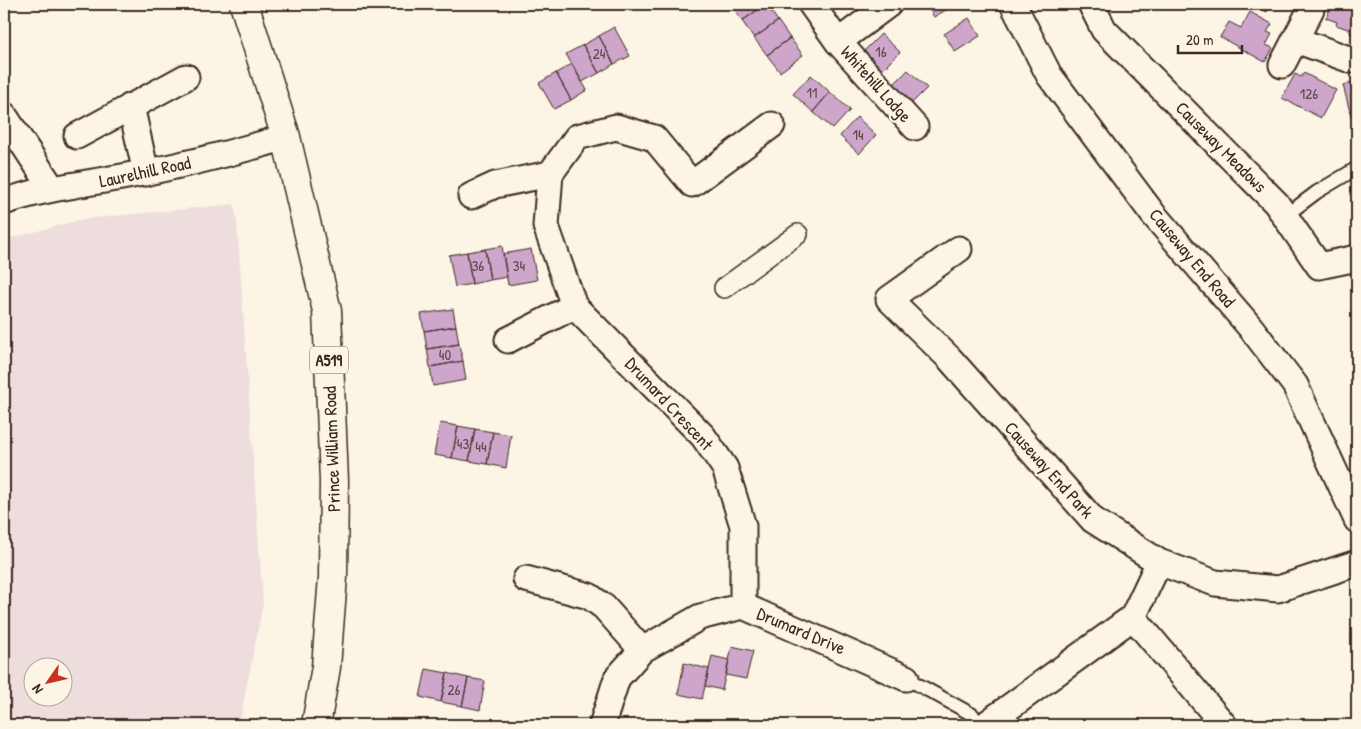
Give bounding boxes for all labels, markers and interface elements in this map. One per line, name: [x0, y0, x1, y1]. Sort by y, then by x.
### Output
scale bar: [1178, 22, 1242, 54]
text: 20 m: [1186, 29, 1213, 50]
street label: Whitehill Lodge: [835, 40, 918, 128]
house number: 16: [875, 41, 887, 62]
house number: 24: [593, 43, 606, 64]
house number: 11: [807, 82, 817, 103]
house number: 126: [1300, 83, 1318, 104]
street label: Causeway Meadows: [1170, 95, 1273, 198]
house number: 14: [852, 124, 864, 145]
street label: Laurelhill Road: [97, 150, 193, 193]
street label: Causeway End Road: [1144, 203, 1241, 312]
house number: 36: [472, 255, 484, 276]
house number: 34: [513, 255, 526, 276]
house number: 40: [439, 344, 451, 365]
road number: A519: [310, 346, 348, 374]
street label: Drumard Crescent: [619, 351, 720, 456]
street label: Prince William Road: [317, 386, 346, 512]
street label: Causeway End Park: [999, 416, 1100, 524]
house number: 43: [457, 433, 469, 454]
house number: 44: [475, 436, 487, 457]
street label: Drumard Drive: [753, 601, 849, 660]
north arrow: [22, 656, 72, 706]
house number: 26: [447, 679, 461, 700]
text: N: [27, 681, 47, 698]

